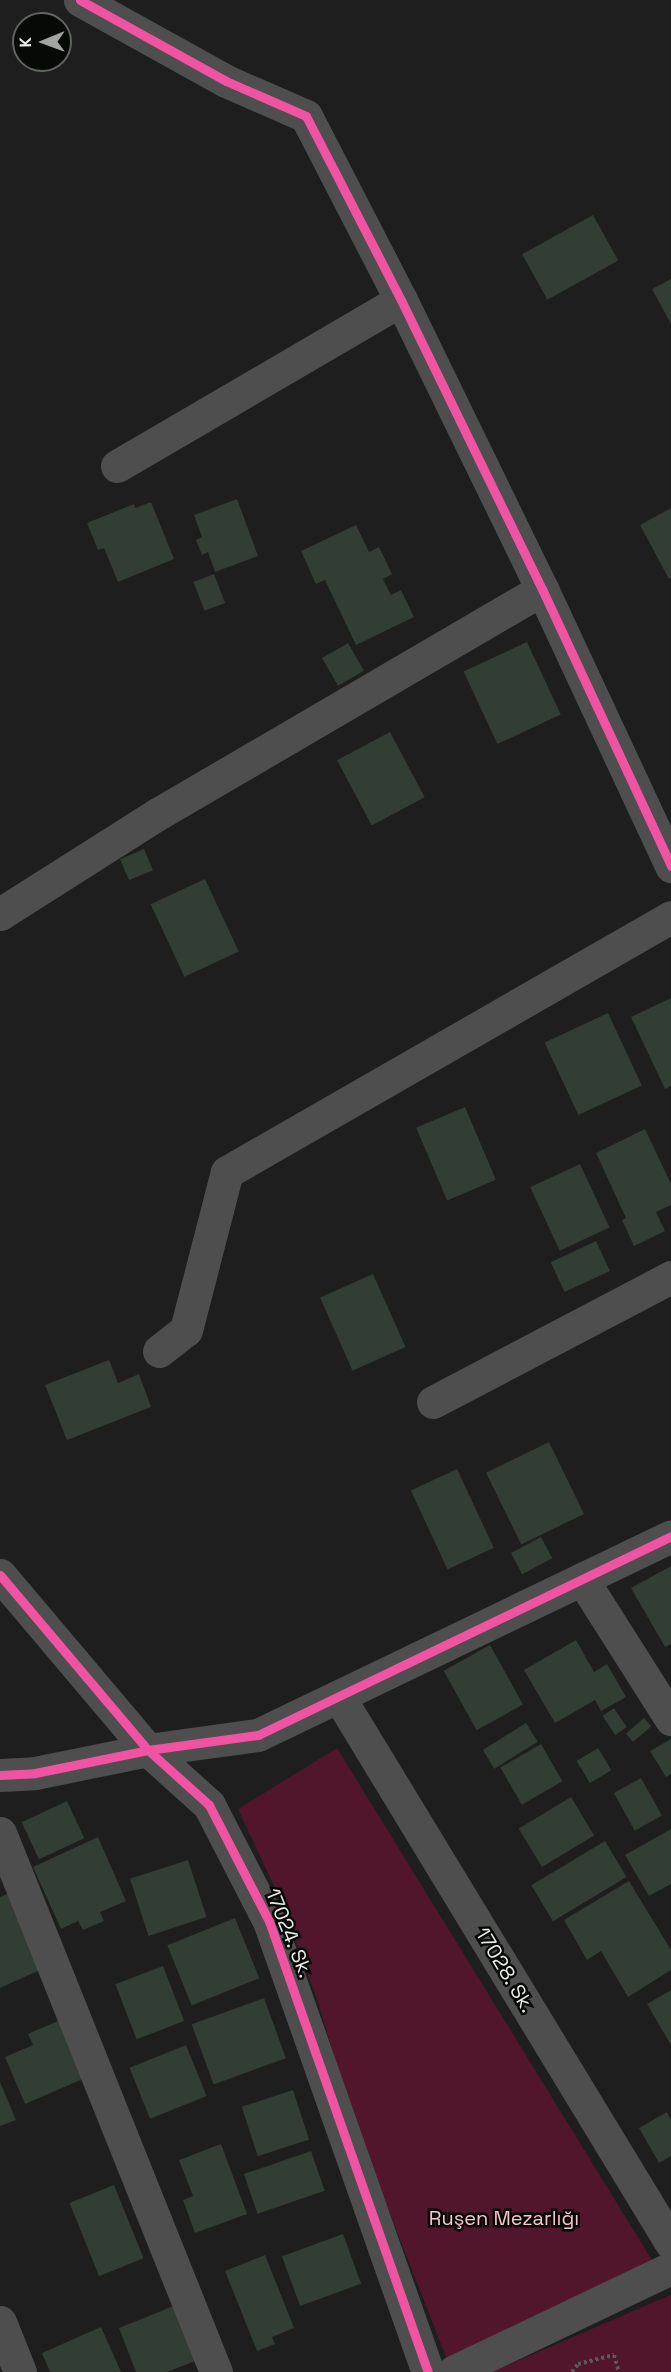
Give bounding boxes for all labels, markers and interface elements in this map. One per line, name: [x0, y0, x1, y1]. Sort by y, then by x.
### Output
north arrow: [12, 12, 72, 72]
text: K: [15, 37, 36, 47]
street label: 17024. Sk.: [260, 1885, 318, 1981]
street label: 17028. Sk.: [470, 1923, 540, 2017]
park label: Ruşen Mezarlığı: [429, 2206, 579, 2230]

